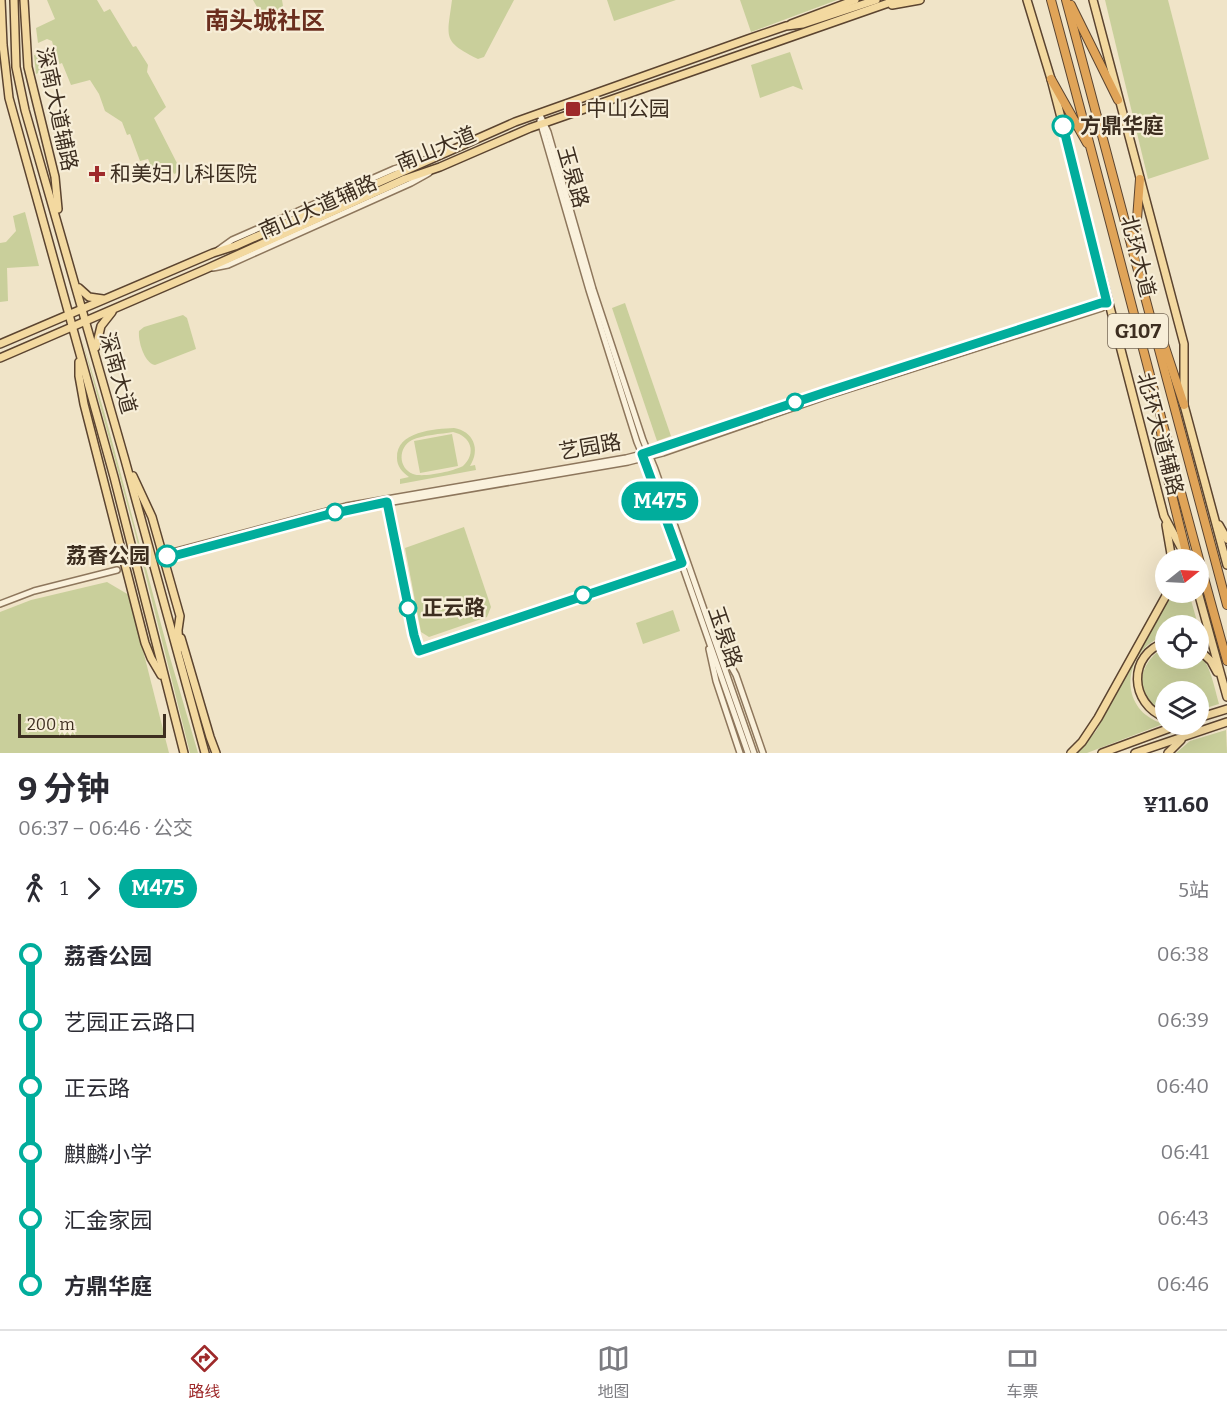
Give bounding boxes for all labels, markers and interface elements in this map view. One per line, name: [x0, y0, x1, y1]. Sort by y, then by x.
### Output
district label: 南头城社区: [205, 7, 325, 35]
street label: 深南大道辅路: [31, 45, 83, 173]
place label: 中山公园: [586, 96, 670, 122]
marker: 中山公园: [564, 100, 582, 118]
place label: 方鼎华庭: [1080, 113, 1164, 139]
marker: 方鼎华庭: [1052, 115, 1074, 137]
street label: 南山大道: [392, 121, 480, 177]
street label: 玉泉路: [552, 143, 594, 211]
place label: 和美妇儿科医院: [110, 161, 257, 187]
marker: 和美妇儿科医院: [88, 165, 106, 183]
street label: 南山大道辅路: [255, 169, 381, 245]
street label: 北环大道: [1115, 212, 1161, 300]
road number: G107: [1108, 314, 1168, 348]
street label: 深南大道: [94, 329, 142, 417]
street label: 北环大道辅路: [1131, 370, 1189, 498]
unlabelled marker: [786, 393, 804, 411]
street label: 艺园路: [557, 429, 623, 465]
line badge: M475: [618, 482, 702, 520]
text: M475: [633, 488, 687, 514]
unlabelled marker: [326, 503, 344, 521]
place label: 荔香公园: [66, 543, 150, 569]
marker: 荔香公园: [156, 545, 178, 567]
north arrow: [1155, 549, 1209, 603]
map controls: [1155, 549, 1209, 735]
unlabelled marker: [574, 586, 592, 604]
place label: 正云路: [422, 595, 485, 621]
marker: 正云路: [399, 599, 417, 617]
street label: 玉泉路: [702, 603, 748, 671]
button: locate: [1155, 615, 1209, 669]
button: layers: [1155, 681, 1209, 735]
scale bar: [18, 711, 166, 738]
text: 200 m: [27, 715, 75, 734]
text: 9 分钟: [18, 769, 109, 809]
text: ¥11.60: [1143, 791, 1209, 818]
text: 06:37 – 06:46 · 公交: [18, 816, 193, 840]
icon: walk: [18, 872, 51, 905]
icon: forward: [77, 872, 110, 905]
text: M475: [131, 875, 185, 901]
text: 1: [60, 876, 68, 900]
text: 5站: [1178, 878, 1209, 902]
text: 06:38: [1157, 942, 1209, 966]
text: 荔香公园: [64, 943, 152, 970]
text: 06:39: [1157, 1008, 1209, 1032]
text: 艺园正云路口: [64, 1009, 196, 1036]
text: 06:40: [1156, 1074, 1209, 1098]
text: 正云路: [64, 1075, 130, 1102]
text: 06:41: [1160, 1140, 1209, 1164]
text: 麒麟小学: [64, 1141, 152, 1168]
text: 06:43: [1157, 1206, 1209, 1230]
text: 汇金家园: [64, 1207, 152, 1234]
text: 06:46: [1157, 1272, 1209, 1296]
text: 方鼎华庭: [64, 1273, 152, 1300]
tab: 路线: [188, 1342, 221, 1402]
tab: 地图: [597, 1342, 630, 1402]
tab: 车票: [1006, 1342, 1039, 1402]

